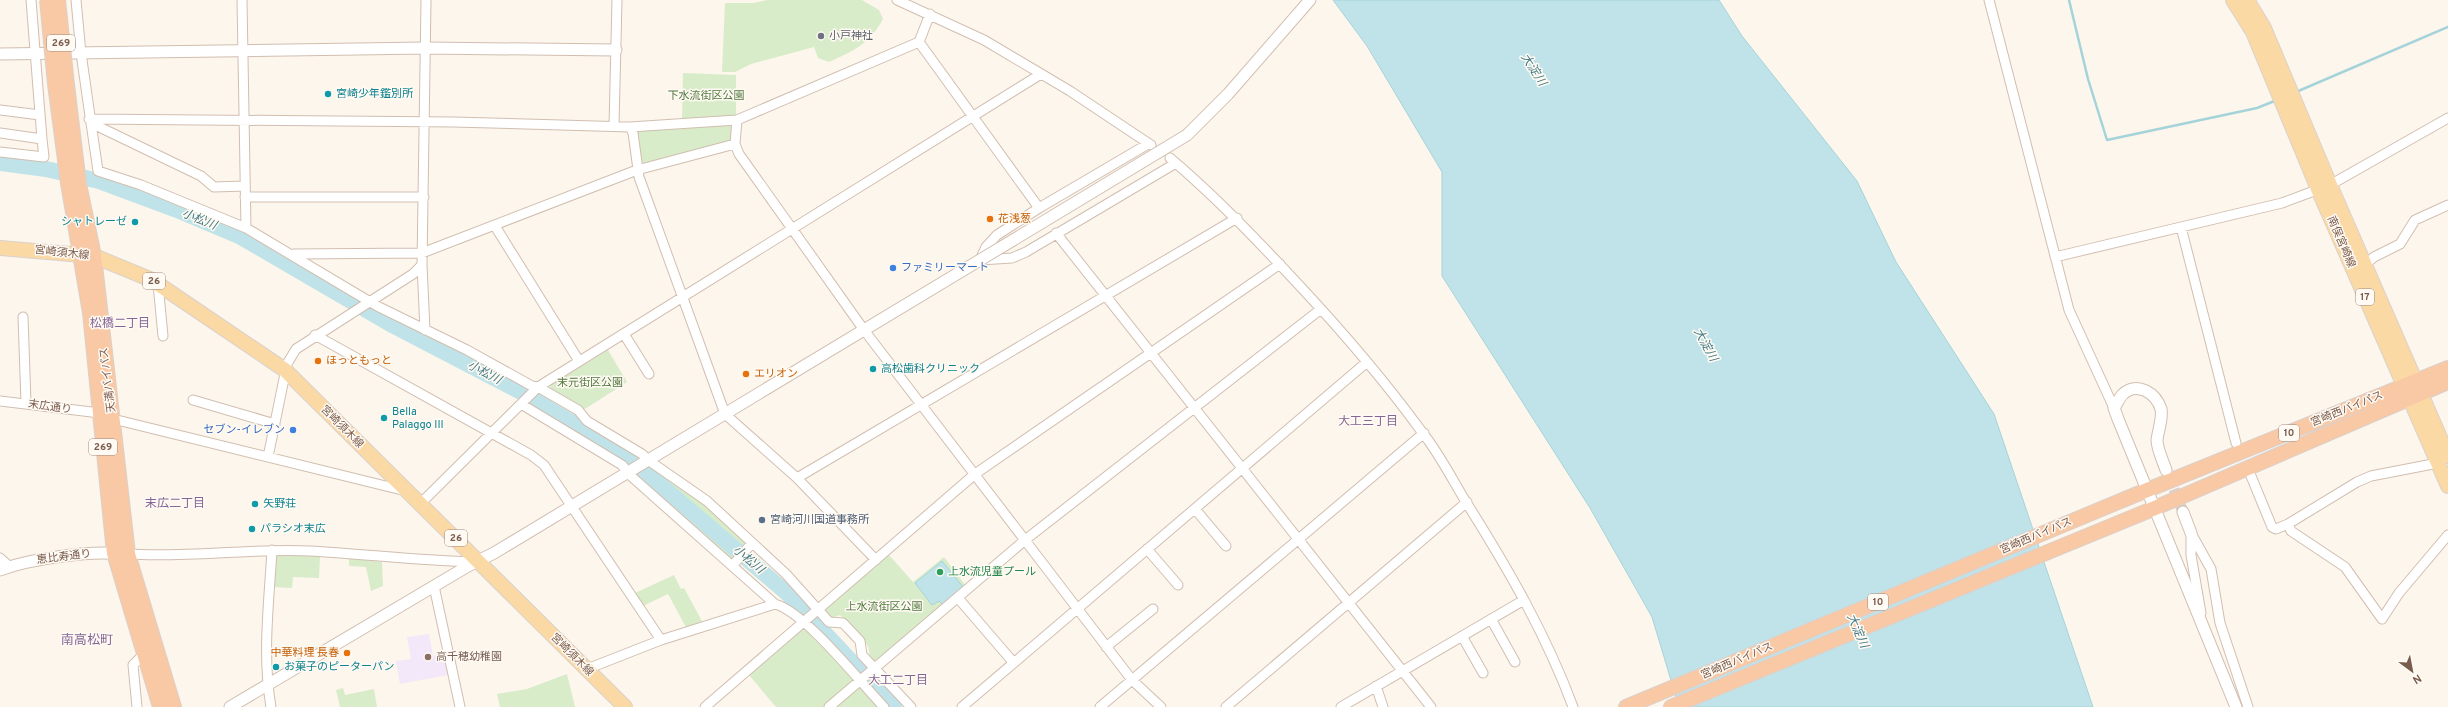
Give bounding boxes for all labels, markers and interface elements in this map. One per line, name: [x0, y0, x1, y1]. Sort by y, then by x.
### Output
place label: 小戸神社: [829, 29, 873, 43]
marker: 小戸神社: [816, 31, 826, 41]
road number: 269: [47, 35, 75, 51]
water label: 大淀川: [1516, 51, 1551, 91]
place label: 宮崎少年鑑別所: [336, 87, 414, 101]
marker: 宮崎少年鑑別所: [323, 89, 333, 99]
park label: 下水流街区公園: [668, 89, 745, 103]
water label: 小松川: [179, 206, 221, 235]
place label: 花浅葱: [998, 212, 1031, 226]
marker: 花浅葱: [985, 214, 995, 224]
street label: 南俣宮崎線: [2324, 214, 2358, 270]
place label: シャトレーゼ: [61, 215, 127, 229]
marker: シャトレーゼ: [130, 217, 140, 227]
street label: 宮崎須木線: [34, 243, 90, 263]
place label: ファミリーマート: [901, 261, 989, 275]
marker: ファミリーマート: [888, 263, 898, 273]
road number: 26: [143, 273, 165, 289]
road number: 17: [2356, 289, 2374, 305]
district label: 松橋二丁目: [90, 316, 150, 332]
water label: 大淀川: [1689, 325, 1722, 366]
street label: 天満バイパス: [97, 347, 119, 413]
place label: ほっともっと: [326, 354, 392, 368]
marker: ほっともっと: [313, 356, 323, 366]
water label: 小松川: [464, 357, 505, 389]
place label: 高松歯科クリニック: [881, 362, 980, 376]
marker: 高松歯科クリニック: [868, 364, 878, 374]
place label: エリオン: [754, 367, 798, 381]
marker: エリオン: [741, 369, 751, 379]
park label: 末元街区公園: [557, 376, 623, 390]
street label: 宮崎西バイパス: [2309, 388, 2385, 430]
street label: 末広通り: [27, 397, 73, 417]
street label: 宮崎須木線: [318, 403, 366, 451]
place label: Bella Palaggo III: [392, 405, 444, 432]
marker: Bella Palaggo III: [379, 413, 389, 423]
district label: 大工三丁目: [1338, 414, 1398, 430]
place label: セブン-イレブン: [204, 423, 285, 437]
marker: セブン-イレブン: [288, 425, 298, 435]
road number: 10: [2279, 425, 2299, 441]
road number: 269: [89, 439, 117, 455]
district label: 末広二丁目: [145, 496, 205, 512]
place label: 矢野荘: [263, 497, 296, 511]
marker: 矢野荘: [250, 499, 260, 509]
place label: 宮崎河川国道事務所: [770, 513, 870, 527]
marker: 宮崎河川国道事務所: [757, 515, 767, 525]
street label: 宮崎西バイパス: [1998, 515, 2074, 557]
place label: パラシオ末広: [260, 522, 326, 536]
marker: パラシオ末広: [247, 524, 257, 534]
road number: 26: [445, 530, 467, 546]
water label: 小松川: [729, 542, 768, 579]
street label: 恵比寿通り: [36, 547, 92, 567]
place label: 上水流児童プール: [948, 565, 1036, 579]
marker: 上水流児童プール: [935, 567, 945, 577]
road number: 10: [1868, 594, 1888, 610]
park label: 上水流街区公園: [846, 600, 923, 614]
water label: 大淀川: [1842, 611, 1872, 653]
street label: 宮崎須木線: [548, 631, 596, 679]
district label: 南高松町: [61, 633, 113, 649]
street label: 宮崎西バイパス: [1699, 640, 1775, 682]
place label: 中華料理 長春: [270, 646, 339, 660]
marker: 中華料理 長春: [342, 648, 352, 658]
place label: 高千穂幼稚園: [436, 650, 502, 664]
north arrow: [2392, 651, 2432, 691]
marker: 高千穂幼稚園: [423, 652, 433, 662]
place label: お菓子のピーターパン: [284, 660, 394, 674]
marker: お菓子のピーターパン: [271, 662, 281, 672]
text: N: [2410, 671, 2424, 687]
district label: 大工二丁目: [868, 673, 928, 689]

